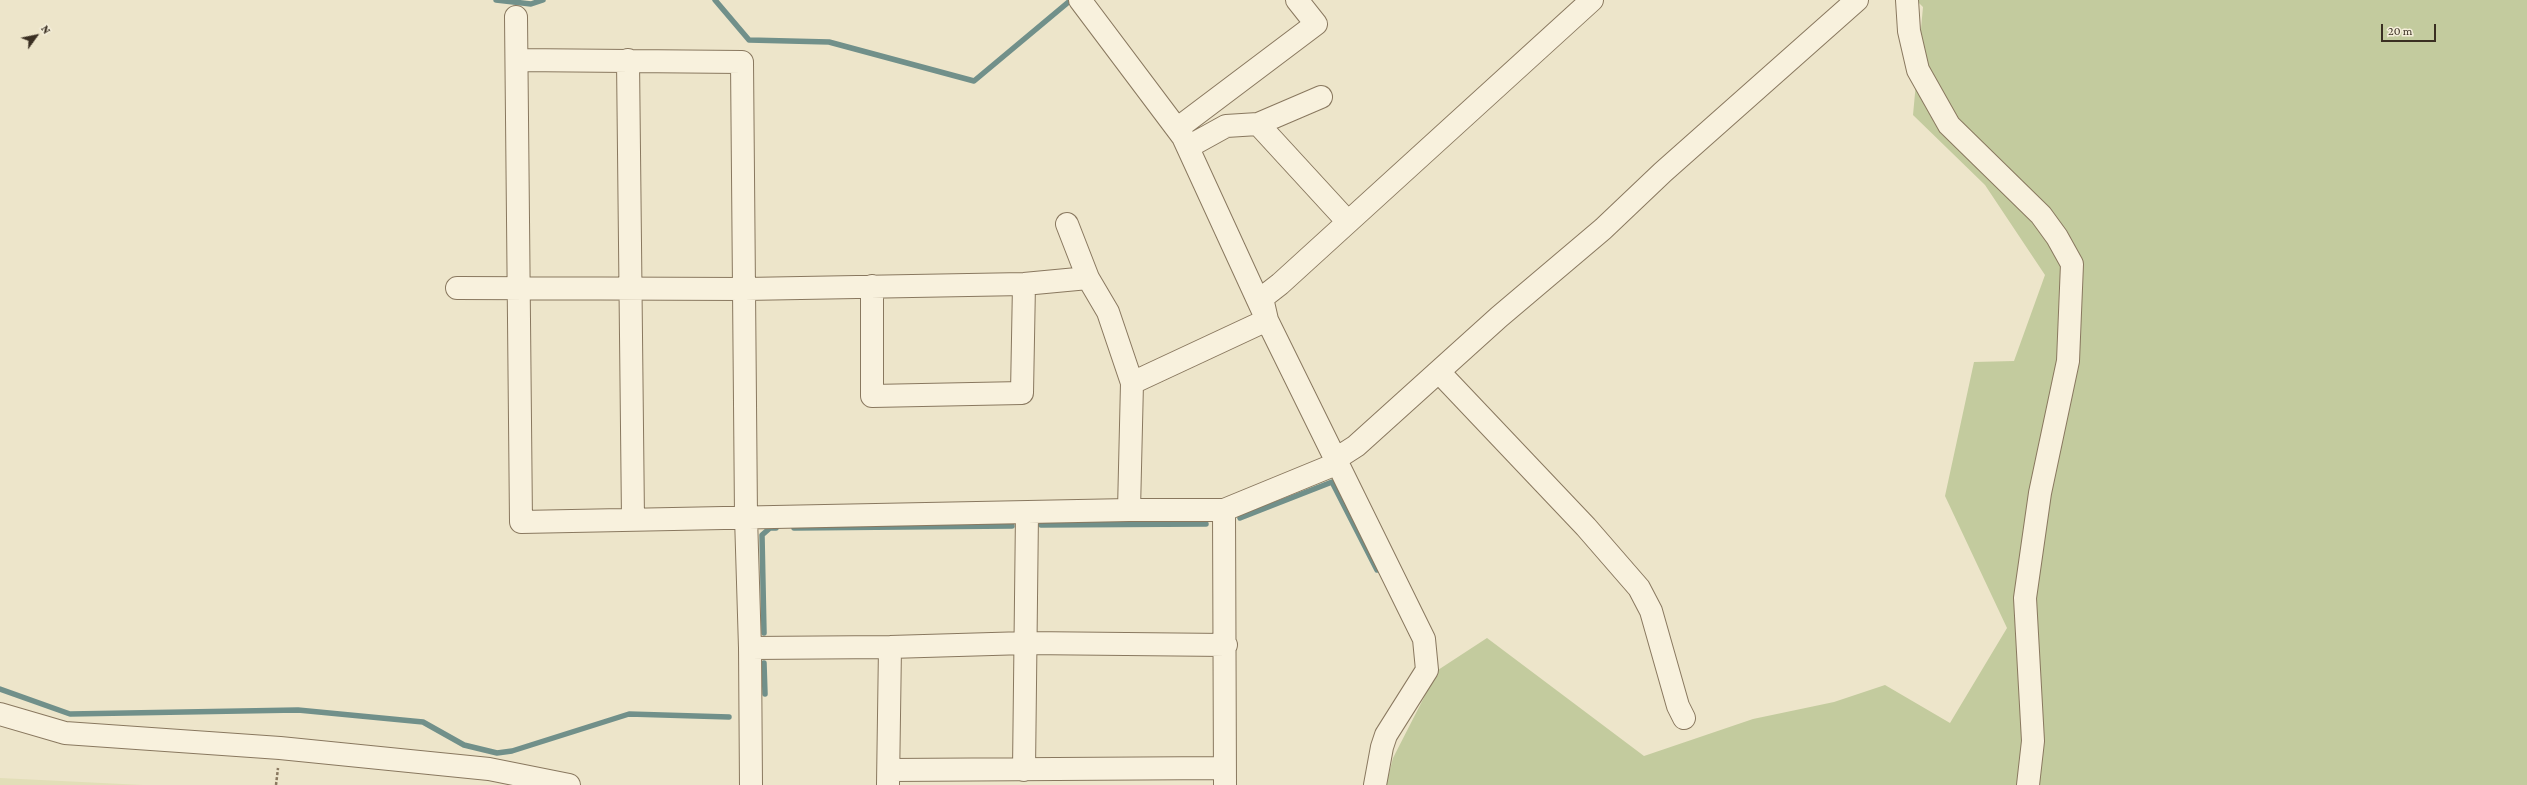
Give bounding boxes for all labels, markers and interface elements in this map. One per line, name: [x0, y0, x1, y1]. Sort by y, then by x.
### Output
north arrow: [16, 16, 56, 56]
scale bar: [2383, 16, 2438, 42]
text: N: [39, 23, 53, 36]
text: 20 m: [2388, 24, 2412, 38]

